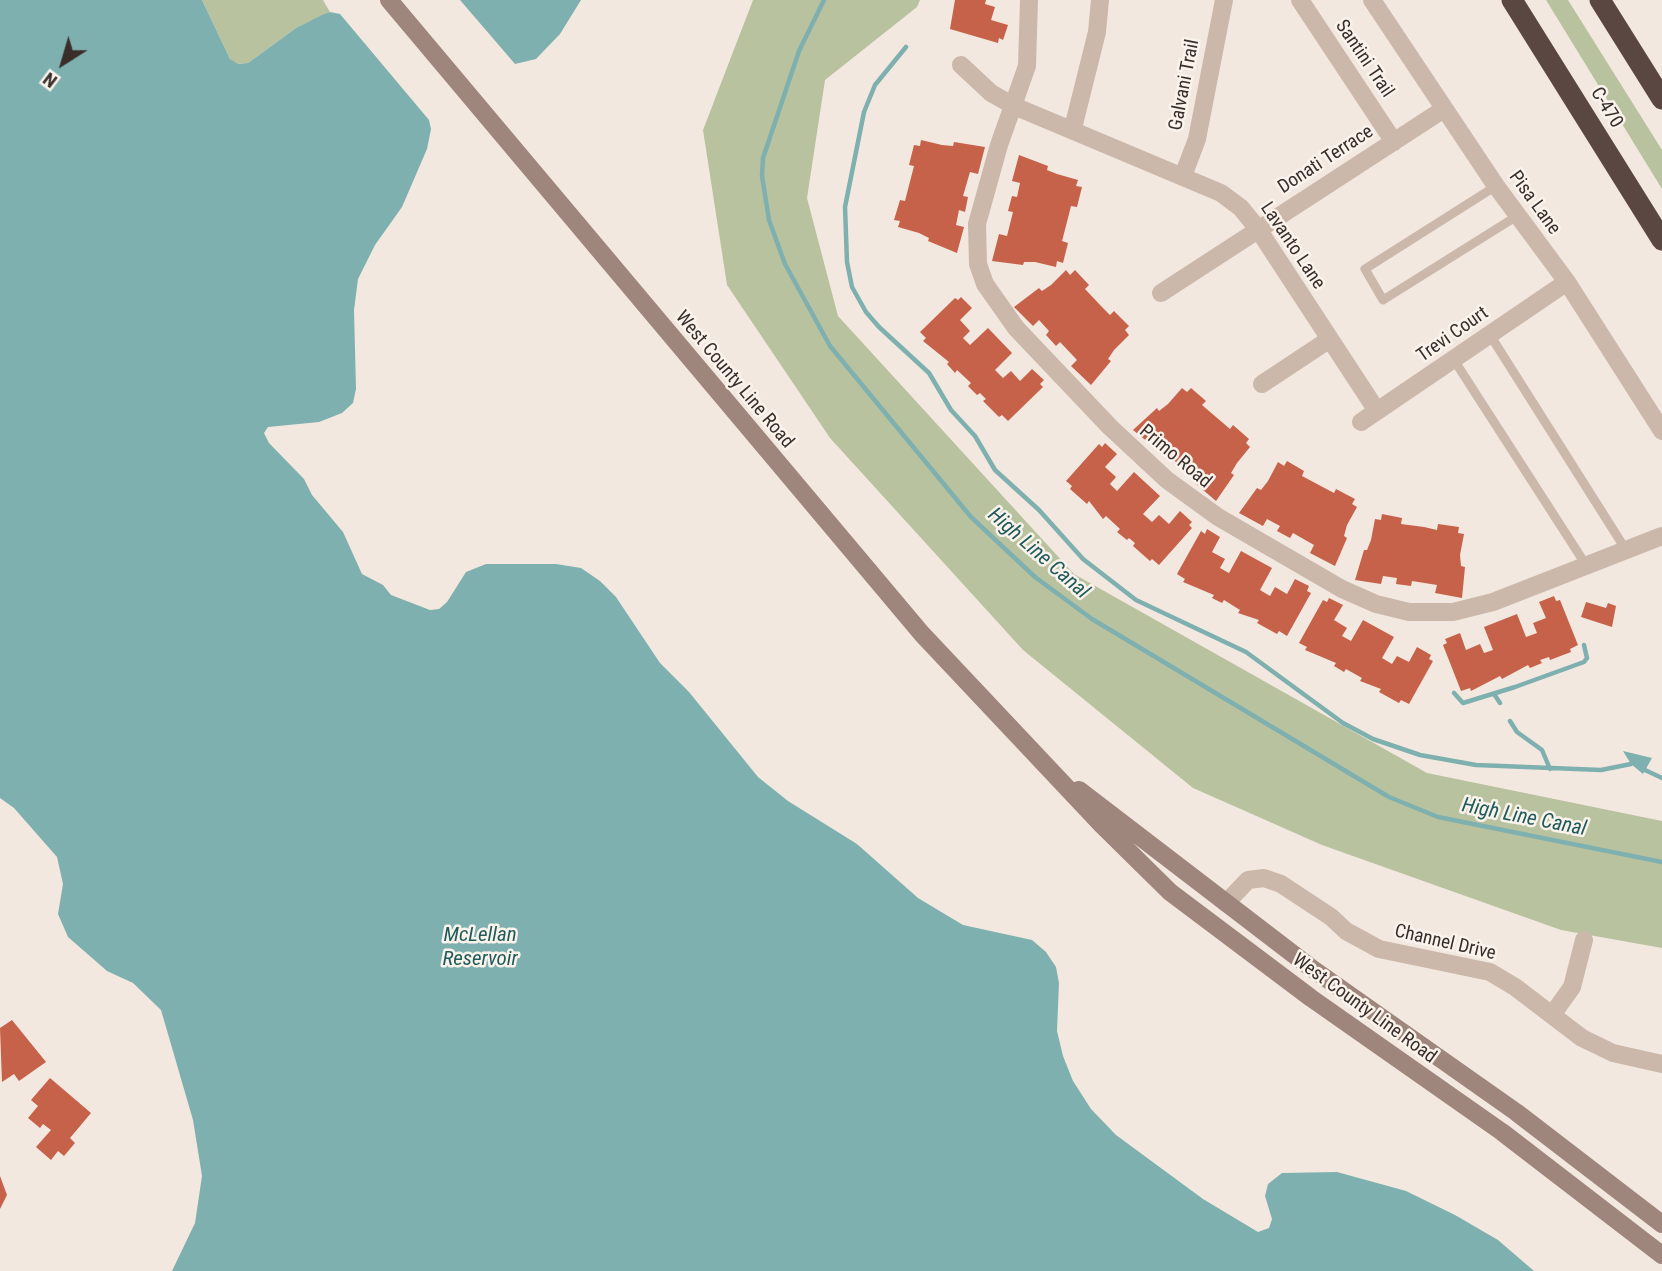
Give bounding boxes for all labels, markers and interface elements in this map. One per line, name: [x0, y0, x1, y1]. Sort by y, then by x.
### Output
street label: Santini Trail: [1330, 16, 1398, 102]
north arrow: [28, 28, 98, 98]
street label: Galvani Trail: [1165, 38, 1205, 132]
text: N: [38, 67, 62, 93]
street label: C-470: [1585, 83, 1627, 133]
street label: Donati Terrace: [1274, 121, 1378, 199]
street label: Pisa Lane: [1503, 167, 1565, 239]
street label: Lavanto Lane: [1255, 198, 1329, 294]
street label: Trevi Court: [1413, 302, 1493, 368]
street label: West County Line Road: [670, 307, 798, 453]
street label: Primo Road: [1134, 420, 1216, 494]
water label: High Line Canal: [982, 503, 1094, 605]
water label: High Line Canal: [1460, 794, 1588, 842]
street label: Channel Drive: [1392, 920, 1498, 966]
water label: McLellan Reservoir: [442, 923, 518, 973]
street label: West County Line Road: [1288, 949, 1440, 1069]

